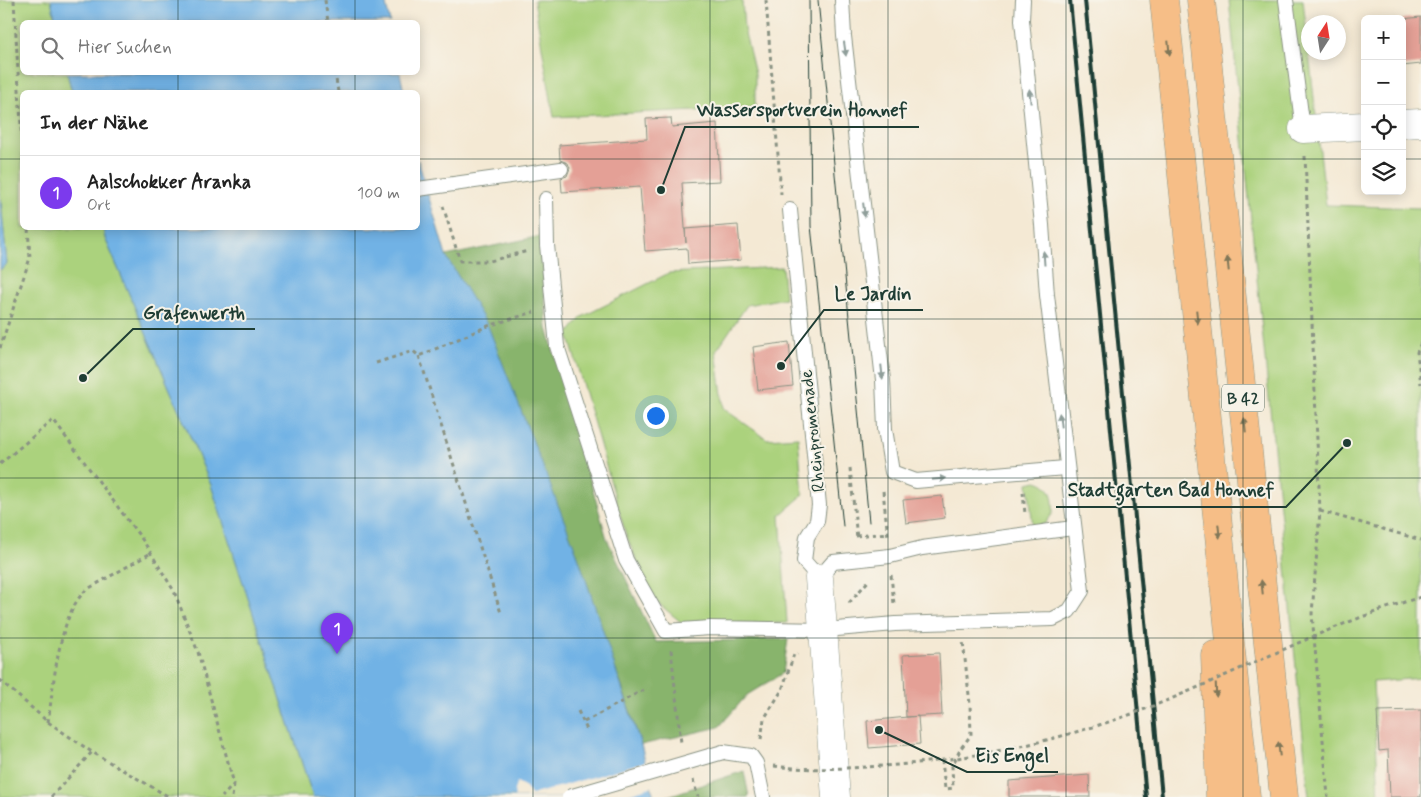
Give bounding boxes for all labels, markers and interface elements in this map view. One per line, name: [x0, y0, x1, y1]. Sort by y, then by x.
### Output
north arrow: [1301, 15, 1346, 60]
map controls: [1361, 15, 1406, 195]
button: +: [1361, 15, 1406, 60]
search box: [20, 20, 420, 75]
icon: search: [38, 34, 66, 62]
text: Hier suchen: [78, 35, 172, 60]
one-way arrow: [841, 41, 849, 57]
one-way arrow: [1165, 41, 1173, 57]
button: −: [1361, 60, 1406, 105]
one-way arrow: [1026, 88, 1034, 104]
callout: Wassersportverein Honnef: [685, 93, 919, 127]
text: Wassersportverein Honnef: [696, 98, 908, 123]
button: locate: [1361, 105, 1406, 150]
text: In der Nähe: [40, 109, 148, 137]
button: layers: [1361, 150, 1406, 195]
text: Aalschokker Aranka: [87, 170, 251, 195]
text: 1: [52, 183, 60, 204]
text: 100 m: [357, 183, 400, 204]
text: Ort: [87, 195, 111, 216]
one-way arrow: [860, 202, 868, 218]
one-way arrow: [1040, 250, 1048, 266]
one-way arrow: [1224, 255, 1232, 271]
callout: Le Jardin: [824, 276, 923, 310]
text: Le Jardin: [834, 282, 912, 307]
callout: Grafenwerth: [133, 295, 255, 329]
text: Grafenwerth: [143, 301, 245, 326]
one-way arrow: [1193, 310, 1201, 326]
one-way arrow: [878, 364, 886, 380]
street label: Rheinpromenade: [795, 368, 831, 493]
road number: B 42: [1222, 384, 1264, 412]
your location: [643, 403, 669, 429]
one-way arrow: [1056, 411, 1064, 427]
one-way arrow: [1241, 417, 1249, 433]
callout: Stadtgarten Bad Honnef: [1056, 473, 1286, 507]
one-way arrow: [931, 475, 947, 483]
text: Stadtgarten Bad Honnef: [1068, 478, 1275, 506]
one-way arrow: [1215, 523, 1223, 539]
one-way arrow: [1258, 579, 1266, 595]
pin: 1: [321, 613, 353, 654]
one-way arrow: [1212, 682, 1220, 698]
callout: Eis Engel: [967, 738, 1058, 772]
one-way arrow: [1275, 740, 1283, 756]
text: Eis Engel: [975, 744, 1049, 772]

